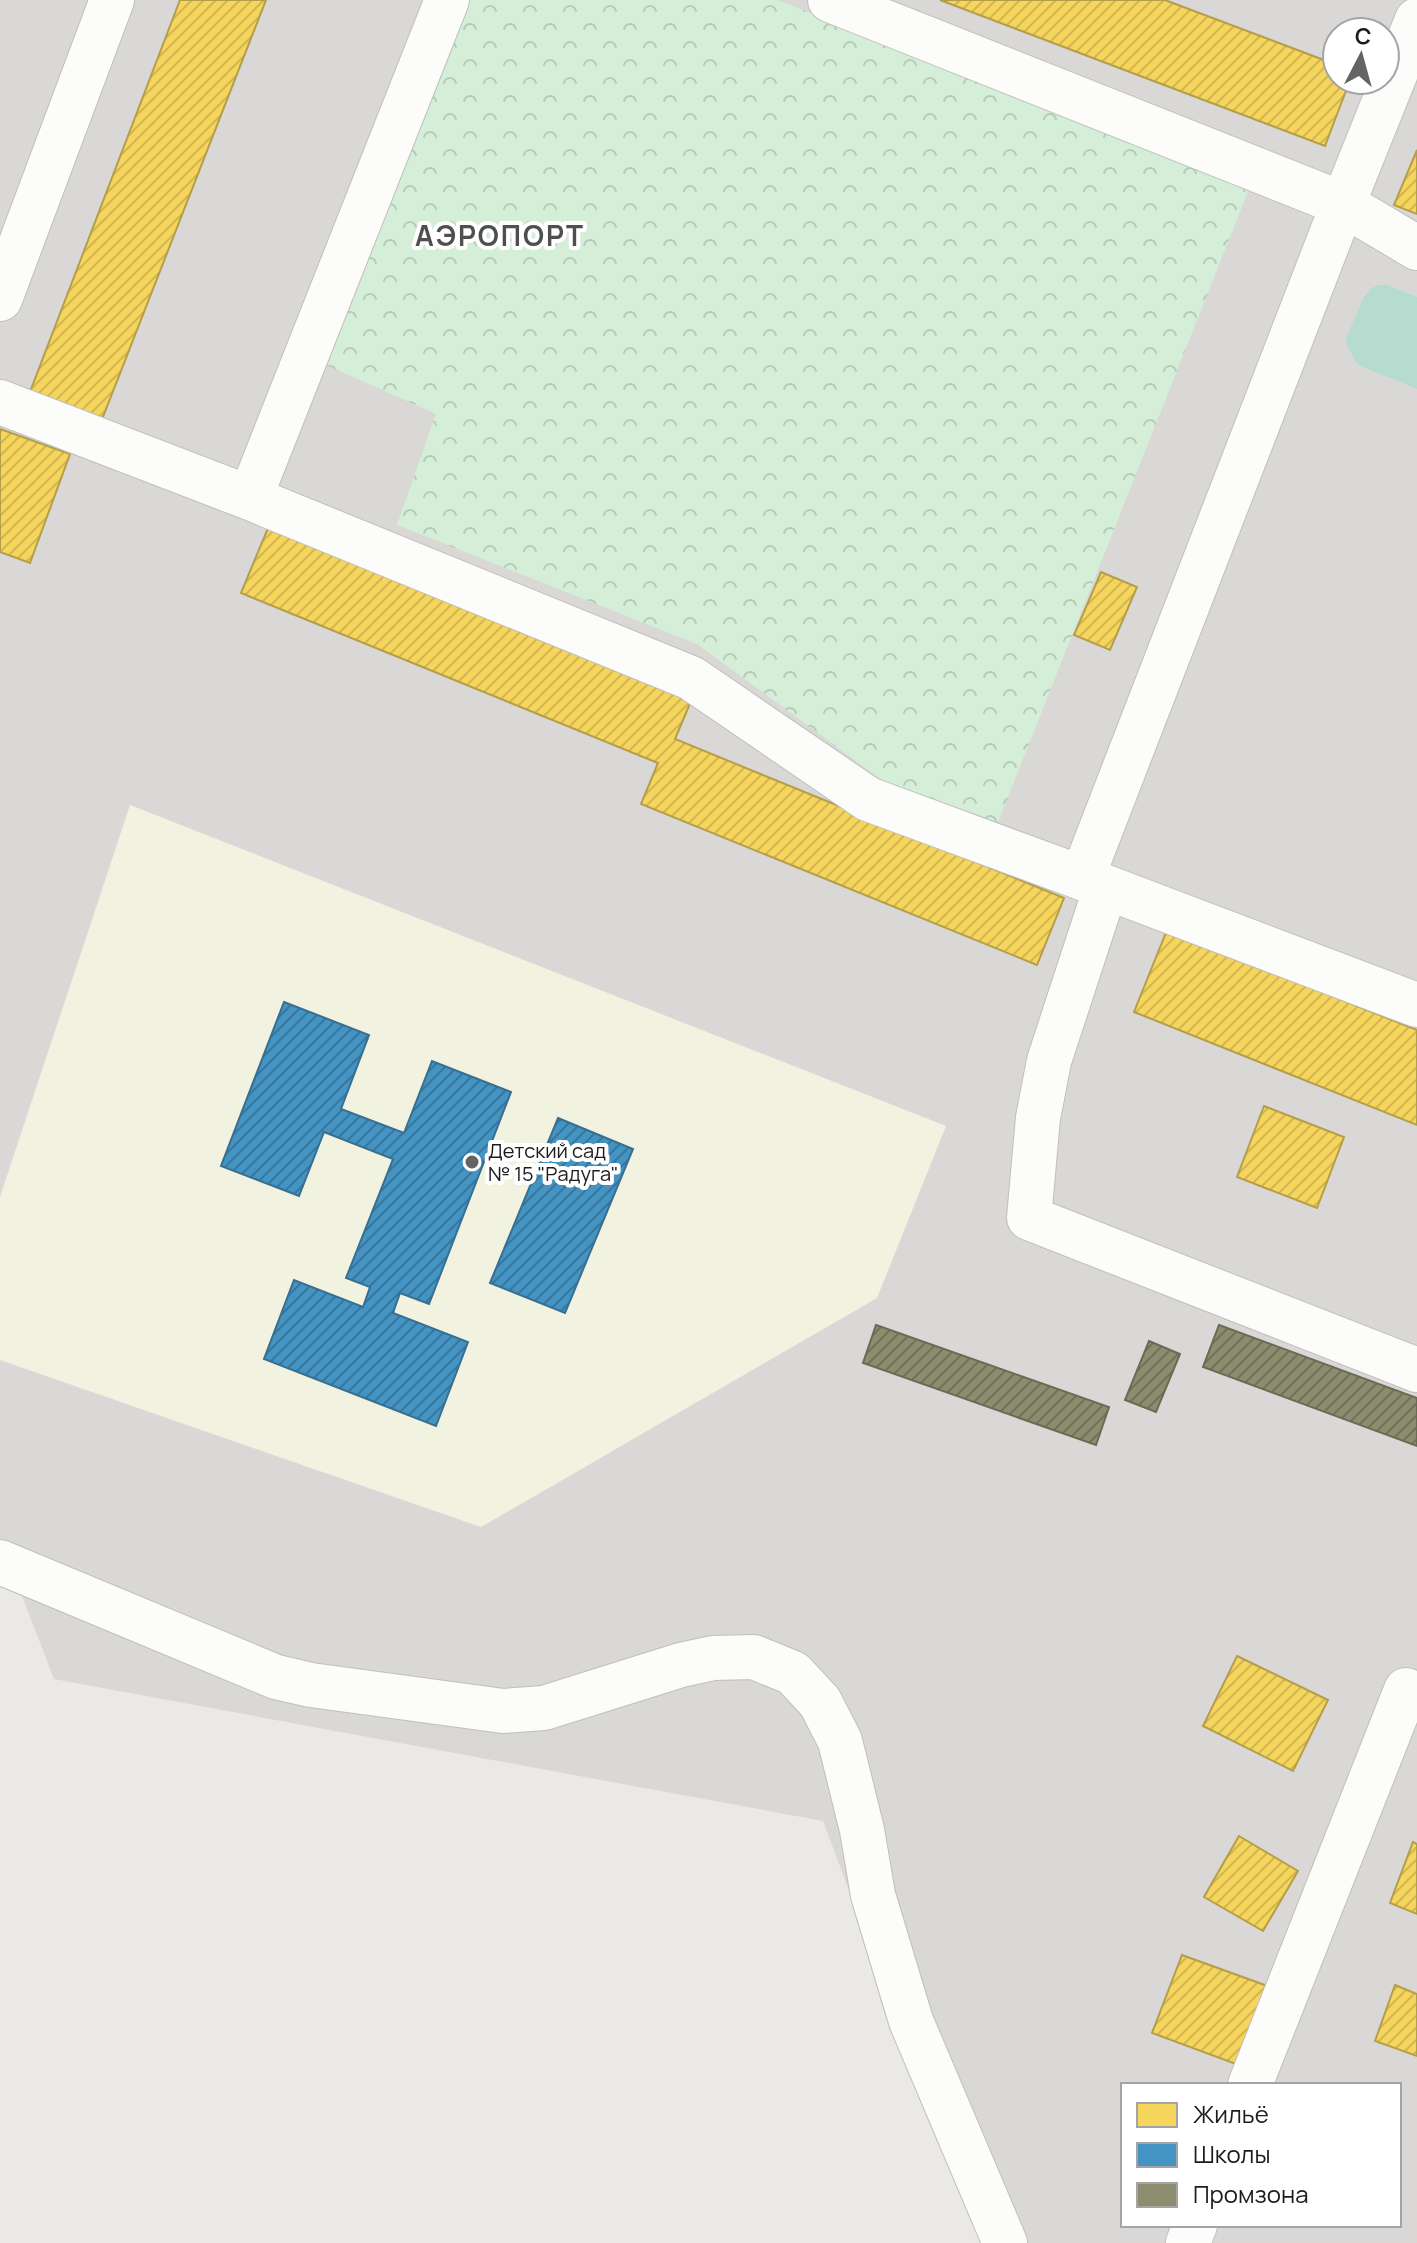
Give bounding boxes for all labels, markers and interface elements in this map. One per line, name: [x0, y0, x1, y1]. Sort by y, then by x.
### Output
north arrow: [1321, 16, 1401, 96]
text: С: [1353, 20, 1373, 52]
district label: АЭРОПОРТ: [415, 216, 585, 254]
place label: Детский сад № 15 "Радуга": [488, 1137, 618, 1187]
marker: Детский сад № 15 "Радуга": [463, 1153, 481, 1171]
legend: [1121, 2083, 1401, 2227]
text: Жильё: [1193, 2097, 1269, 2130]
text: Школы: [1193, 2137, 1271, 2170]
text: Промзона: [1193, 2177, 1308, 2210]

